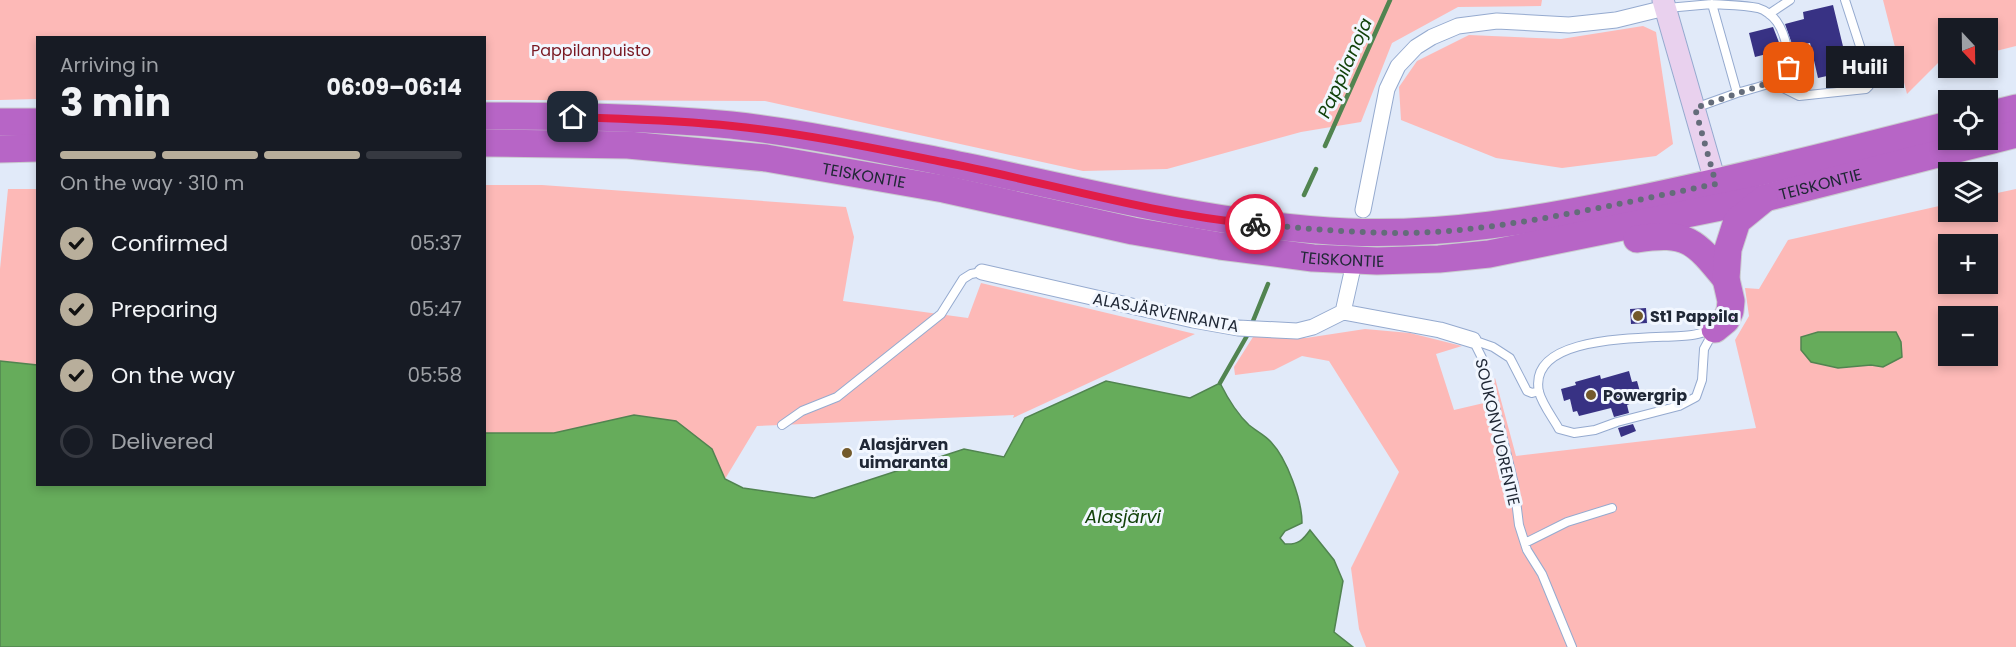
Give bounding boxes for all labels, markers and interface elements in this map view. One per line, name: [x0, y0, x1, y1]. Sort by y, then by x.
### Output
water label: Pappilanoja: [1311, 14, 1378, 122]
north arrow: [1938, 18, 1998, 78]
map controls: [1938, 18, 1998, 366]
park label: Pappilanpuisto: [531, 39, 651, 62]
pin: [1763, 42, 1814, 93]
callout: Huili: [1825, 47, 1903, 89]
text: Arriving in: [60, 51, 159, 79]
icon: bag: [1772, 51, 1805, 84]
text: Huili: [1842, 53, 1888, 81]
text: 06:09–06:14: [326, 72, 462, 103]
text: 3 min: [60, 75, 171, 130]
button: locate: [1938, 90, 1998, 150]
pin: [547, 91, 598, 142]
icon: home: [556, 100, 589, 133]
street label: TEISKONTIE: [820, 157, 907, 194]
button: layers: [1938, 162, 1998, 222]
street label: TEISKONTIE: [1777, 163, 1864, 206]
text: On the way · 310 m: [60, 169, 244, 197]
courier: [1225, 194, 1285, 254]
icon: bike: [1239, 208, 1272, 241]
icon: check: [60, 227, 93, 260]
text: Confirmed: [111, 228, 228, 259]
text: 05:37: [410, 229, 462, 257]
button: +: [1938, 234, 1998, 294]
street label: TEISKONTIE: [1298, 245, 1385, 273]
street label: ALASJÄRVENRANTA: [1091, 287, 1241, 338]
icon: check: [60, 293, 93, 326]
text: Preparing: [111, 294, 218, 325]
text: 05:47: [409, 295, 462, 323]
place label: St1 Pappila: [1650, 305, 1739, 328]
button: −: [1938, 306, 1998, 366]
marker: St1 Pappila: [1631, 309, 1645, 323]
street label: SOUKONVUORENTIE: [1469, 356, 1526, 508]
icon: check: [60, 359, 93, 392]
text: On the way: [111, 360, 235, 391]
text: 05:58: [407, 361, 462, 389]
place label: Powergrip: [1603, 384, 1687, 407]
marker: Powergrip: [1584, 388, 1598, 402]
text: Delivered: [111, 426, 214, 457]
place label: Alasjärven uimaranta: [859, 433, 948, 474]
marker: Alasjärven uimaranta: [840, 446, 854, 460]
water label: Alasjärvi: [1084, 504, 1162, 529]

